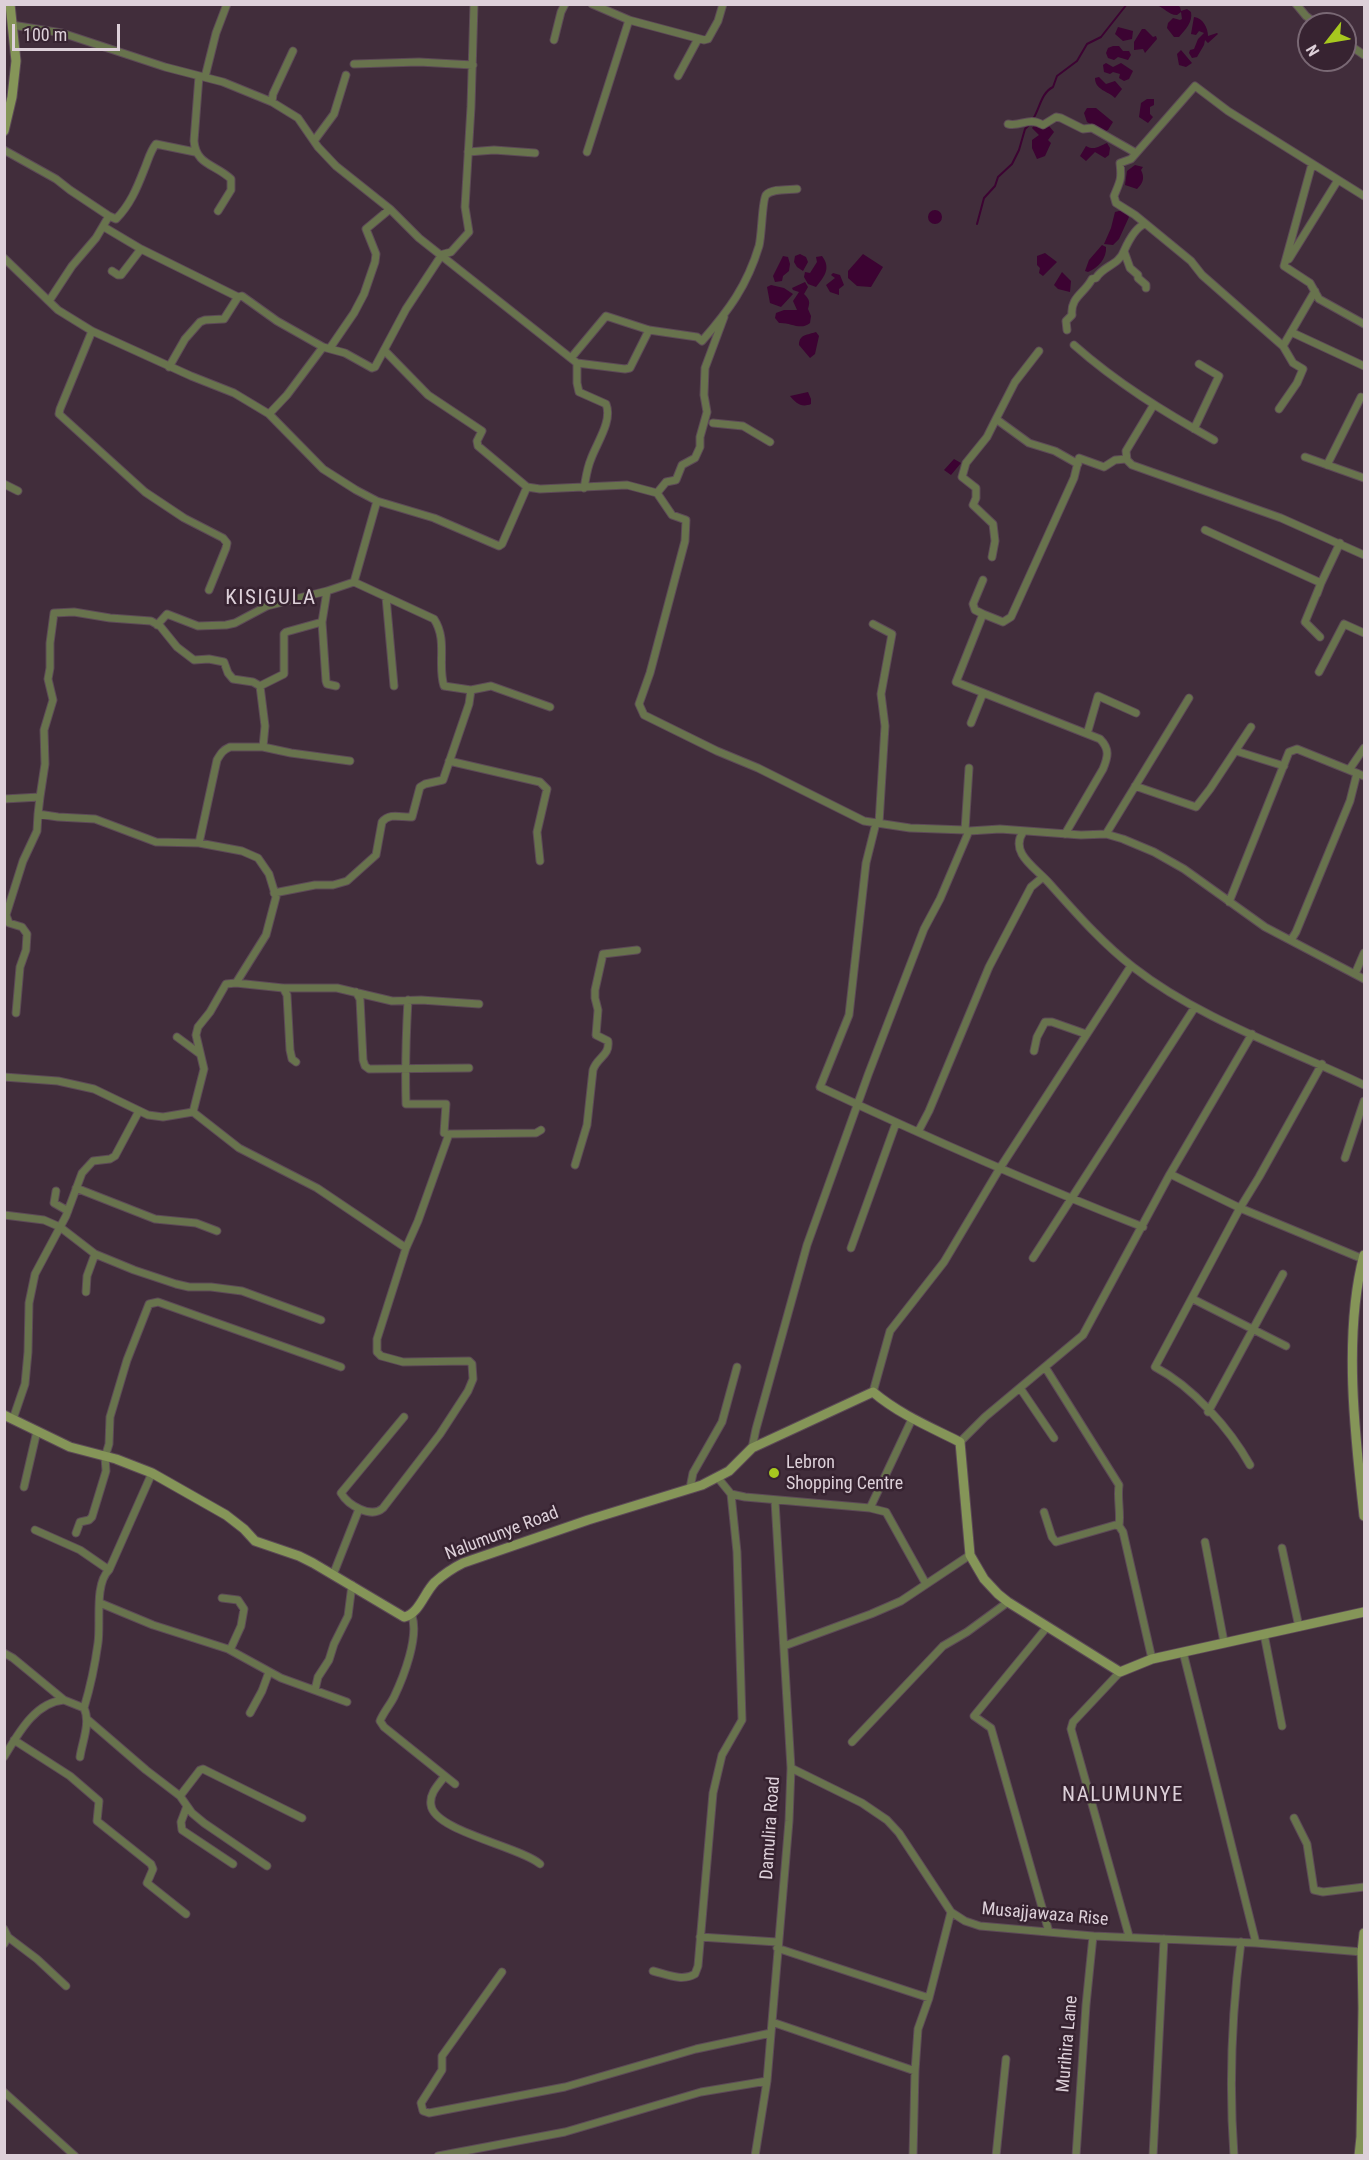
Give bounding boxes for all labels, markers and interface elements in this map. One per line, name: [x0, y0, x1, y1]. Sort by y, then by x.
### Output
scale bar: [15, 12, 123, 50]
north arrow: [1297, 12, 1357, 72]
text: 100 m: [23, 24, 67, 45]
text: N: [1302, 41, 1324, 60]
district label: KISIGULA: [225, 586, 317, 612]
place label: Lebron Shopping Centre: [786, 1452, 903, 1494]
marker: Lebron Shopping Centre: [767, 1466, 781, 1480]
street label: Nalumunye Road: [442, 1502, 562, 1566]
street label: Damulira Road: [757, 1776, 785, 1880]
district label: NALUMUNYE: [1062, 1783, 1184, 1809]
street label: Musajjawaza Rise: [981, 1899, 1109, 1931]
street label: Murihira Lane: [1053, 1995, 1083, 2093]

